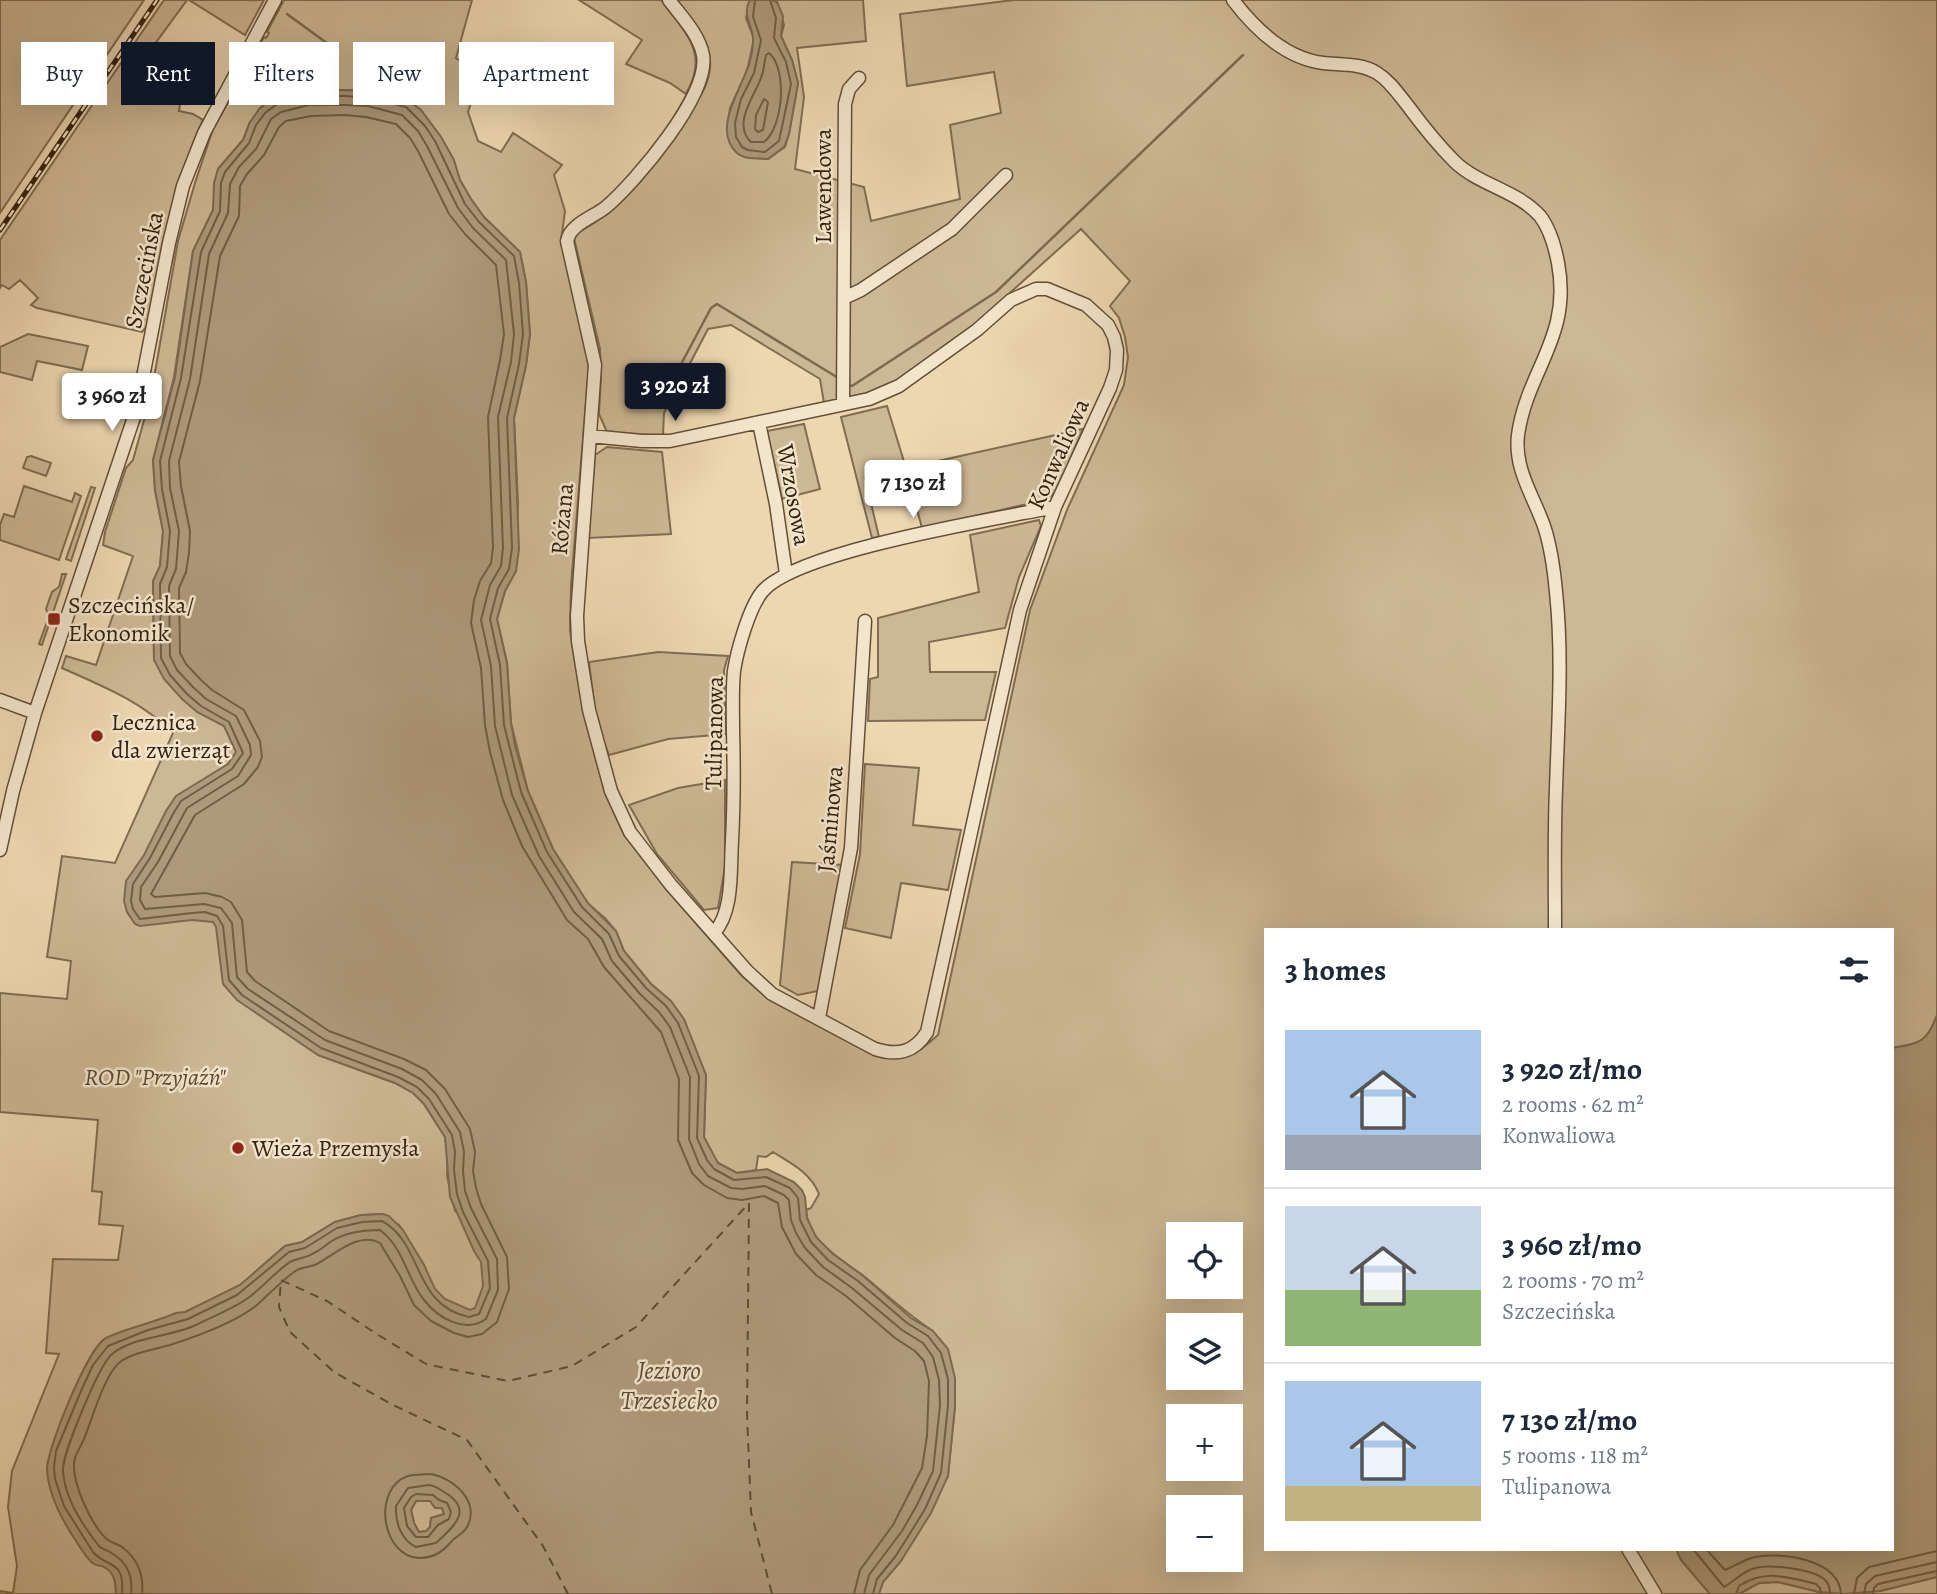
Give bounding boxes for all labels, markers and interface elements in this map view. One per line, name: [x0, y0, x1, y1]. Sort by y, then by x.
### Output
chip: Buy: [21, 42, 107, 105]
chip: Rent: [121, 42, 215, 105]
chip: Filters: [229, 42, 339, 105]
chip: New: [353, 42, 445, 105]
chip: Apartment: [459, 42, 614, 105]
street label: Lawendowa: [807, 127, 839, 244]
street label: Szczecińska: [117, 208, 171, 331]
pin: 3 920 zł: [603, 364, 747, 423]
text: 3 920 zł: [641, 370, 709, 401]
pin: 3 960 zł: [40, 374, 184, 433]
text: 3 960 zł: [78, 380, 146, 411]
street label: Konwaliowa: [1019, 393, 1097, 515]
street label: Wrzosowa: [769, 441, 819, 549]
pin: 7 130 zł: [841, 461, 985, 520]
text: 7 130 zł: [880, 467, 946, 498]
street label: Różana: [543, 481, 581, 556]
place label: Szczecińska/ Ekonomik: [68, 589, 194, 649]
marker: Szczecińska/ Ekonomik: [46, 611, 62, 627]
street label: Tulipanowa: [697, 675, 731, 790]
place label: Lecznica dla zwierząt: [111, 706, 231, 766]
marker: Lecznica dla zwierząt: [89, 728, 105, 744]
street label: Jaśminowa: [809, 763, 851, 874]
text: 3 homes: [1285, 950, 1386, 990]
icon: filters: [1835, 951, 1873, 989]
text: 3 920 zł/mo: [1502, 1049, 1642, 1089]
icon: home: [1341, 1058, 1425, 1142]
park label: ROD "Przyjaźń": [84, 1061, 227, 1093]
text: 2 rooms · 62 m²: [1502, 1089, 1644, 1120]
text: Konwaliowa: [1502, 1120, 1616, 1151]
place label: Wieża Przemysła: [251, 1132, 420, 1164]
marker: Wieża Przemysła: [230, 1140, 246, 1156]
map controls: [1166, 1222, 1243, 1572]
button: locate: [1166, 1222, 1243, 1299]
text: 3 960 zł/mo: [1502, 1225, 1642, 1265]
icon: home: [1341, 1234, 1425, 1318]
text: 2 rooms · 70 m²: [1502, 1265, 1644, 1296]
text: Szczecińska: [1502, 1296, 1616, 1327]
button: layers: [1166, 1313, 1243, 1390]
water label: Jezioro Trzesiecko: [620, 1353, 718, 1418]
text: 7 130 zł/mo: [1502, 1400, 1637, 1440]
button: +: [1166, 1404, 1243, 1481]
icon: home: [1341, 1409, 1425, 1493]
text: 5 rooms · 118 m²: [1502, 1440, 1648, 1471]
text: Tulipanowa: [1502, 1471, 1612, 1502]
button: −: [1166, 1495, 1243, 1572]

